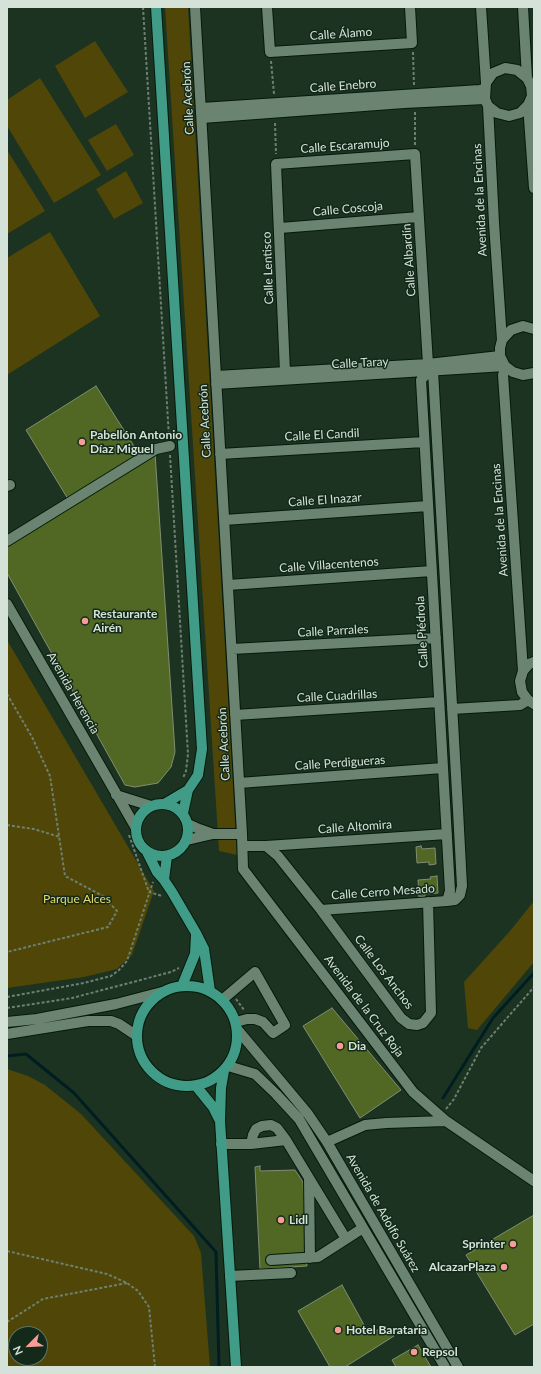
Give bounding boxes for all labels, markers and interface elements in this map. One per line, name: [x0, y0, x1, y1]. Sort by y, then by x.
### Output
street label: Calle Álamo: [309, 25, 373, 43]
street label: Calle Acebrón: [179, 61, 197, 135]
street label: Calle Enebro: [309, 76, 377, 96]
street label: Calle Escaramujo: [300, 136, 390, 156]
street label: Avenida de la Encinas: [470, 143, 490, 257]
street label: Calle Coscoja: [312, 199, 384, 219]
street label: Calle Albardín: [399, 223, 419, 297]
street label: Calle Lentisco: [260, 231, 276, 305]
street label: Calle Taray: [331, 354, 389, 372]
street label: Calle Acebrón: [196, 384, 214, 458]
street label: Calle El Candil: [284, 426, 360, 444]
place label: Pabellón Antonio Díaz Miguel: [90, 428, 182, 456]
marker: Pabellón Antonio Díaz Miguel: [77, 437, 87, 447]
street label: Avenida de la Encinas: [489, 463, 511, 577]
street label: Calle El Inazar: [288, 490, 362, 510]
street label: Calle Villacentenos: [279, 554, 379, 576]
street label: Calle Piédrola: [413, 596, 431, 668]
place label: Restaurante Airén: [93, 607, 157, 635]
marker: Restaurante Airén: [80, 616, 90, 626]
street label: Calle Parrales: [297, 622, 369, 640]
street label: Avenida Herencia: [44, 649, 102, 737]
street label: Calle Cuadrillas: [296, 687, 378, 705]
street label: Calle Acebrón: [215, 707, 233, 781]
street label: Calle Perdigueras: [294, 753, 386, 773]
street label: Calle Altomira: [318, 817, 392, 837]
street label: Calle Cerro Mesado: [331, 881, 435, 903]
park label: Parque Alces: [43, 892, 111, 906]
street label: Calle Los Anchos: [351, 932, 417, 1012]
street label: Avenida de la Cruz Roja: [321, 952, 407, 1060]
place label: Dia: [348, 1039, 366, 1053]
marker: Dia: [335, 1041, 345, 1051]
street label: Avenida de Adolfo Suárez: [343, 1151, 423, 1275]
place label: Lidl: [289, 1213, 308, 1227]
marker: Lidl: [276, 1215, 286, 1225]
place label: Sprinter: [462, 1237, 505, 1251]
marker: Sprinter: [508, 1239, 518, 1249]
place label: AlcazarPlaza: [429, 1260, 496, 1274]
marker: AlcazarPlaza: [499, 1262, 509, 1272]
place label: Hotel Barataria: [346, 1323, 427, 1337]
marker: Hotel Barataria: [333, 1325, 343, 1335]
north arrow: [8, 1326, 48, 1366]
text: N: [10, 1344, 25, 1357]
place label: Repsol: [422, 1345, 458, 1359]
marker: Repsol: [409, 1347, 419, 1357]

